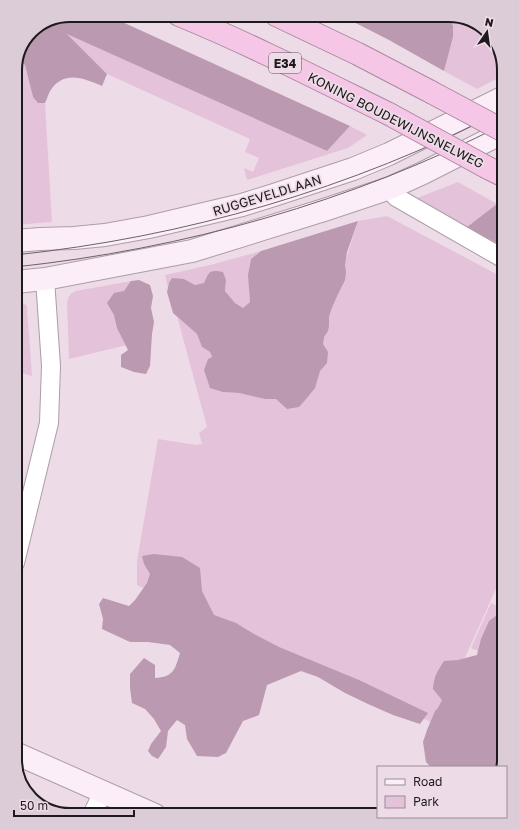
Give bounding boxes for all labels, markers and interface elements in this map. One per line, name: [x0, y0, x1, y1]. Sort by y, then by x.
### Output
north arrow: [467, 12, 507, 52]
text: N: [484, 14, 495, 29]
road number: E34: [269, 53, 301, 73]
street label: KONING BOUDEWIJNSNELWEG: [305, 69, 487, 171]
street label: RUGGEVELDLAAN: [211, 171, 323, 219]
legend: [377, 766, 507, 818]
text: Road: [413, 774, 442, 789]
scale bar: [14, 792, 134, 818]
text: Park: [413, 794, 439, 809]
text: 50 m: [20, 798, 48, 813]

